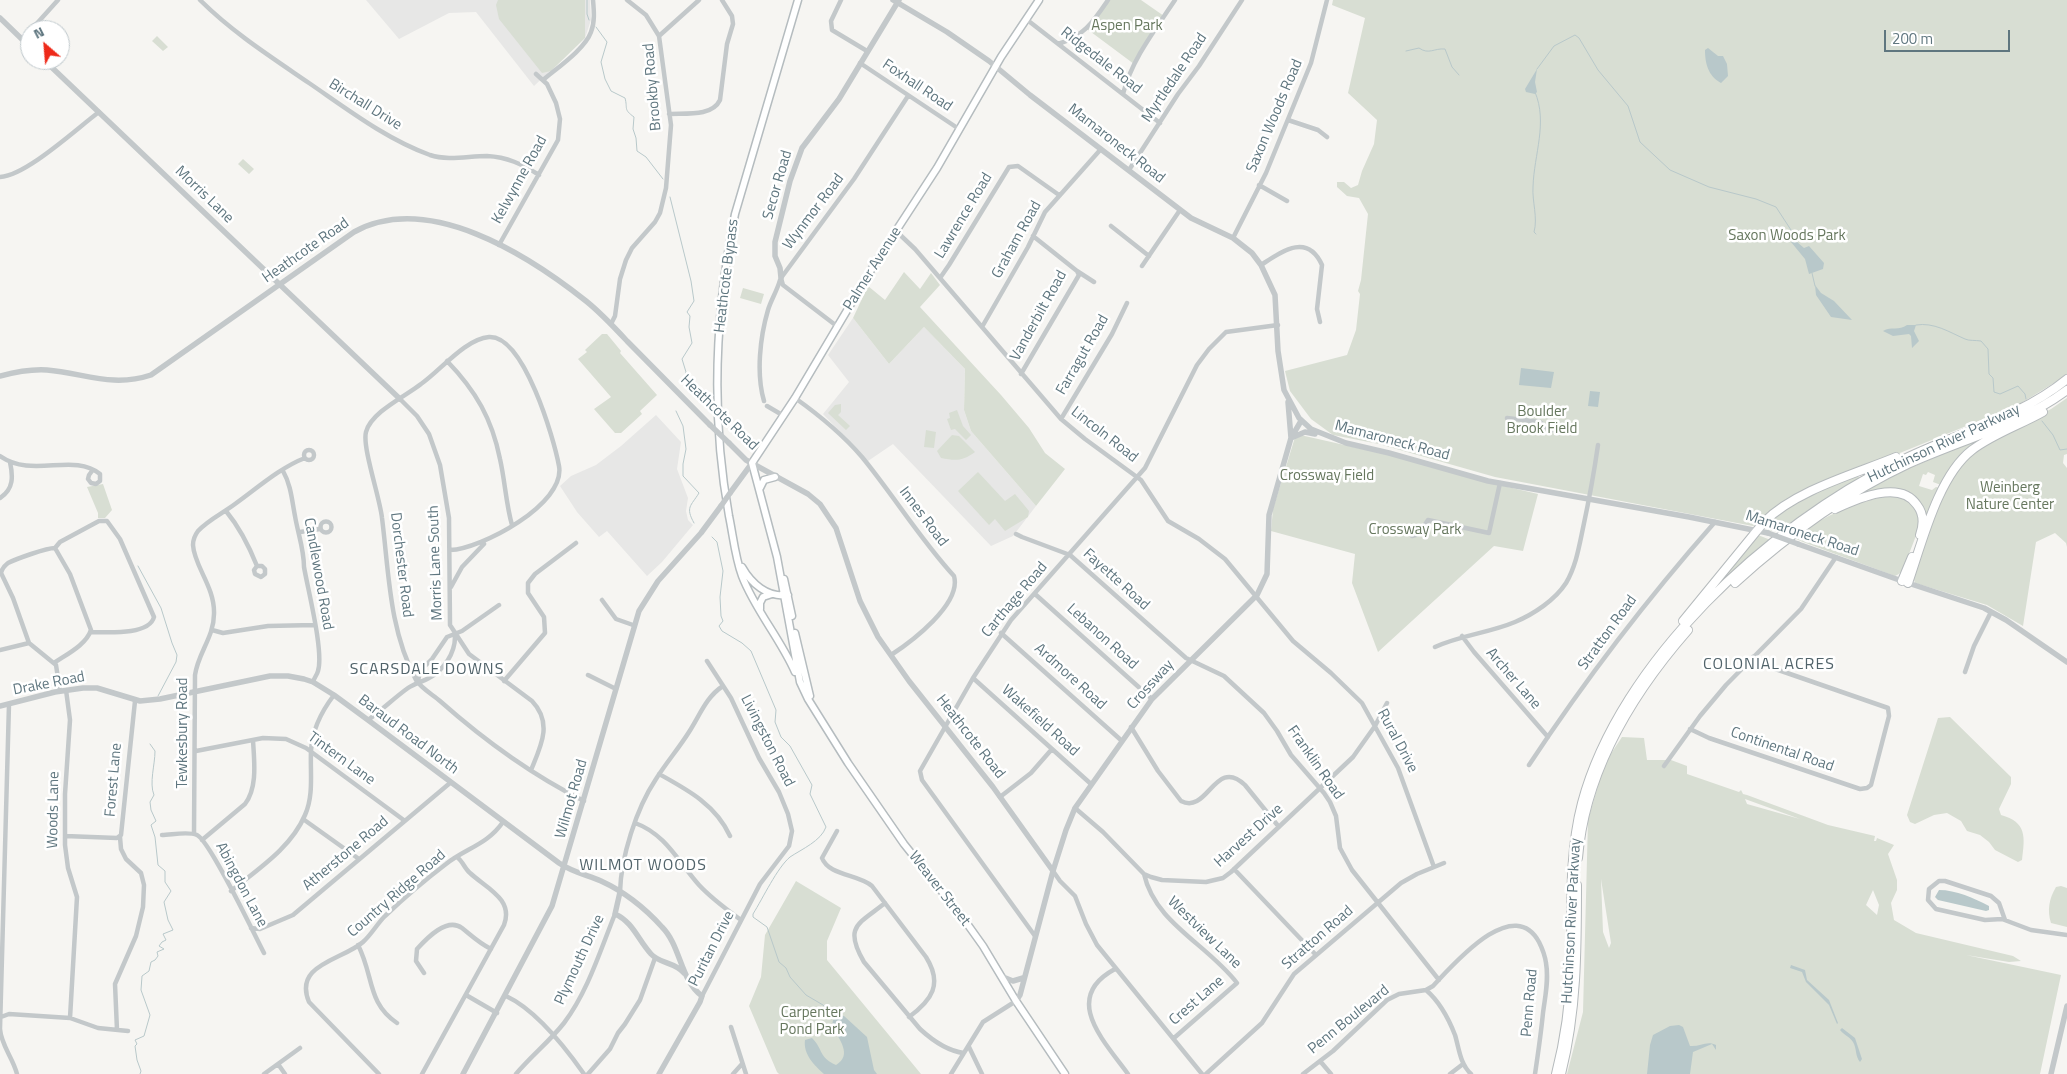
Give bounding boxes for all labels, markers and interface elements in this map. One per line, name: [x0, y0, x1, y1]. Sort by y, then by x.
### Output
park label: Aspen Park: [1091, 17, 1163, 35]
north arrow: [20, 20, 70, 70]
scale bar: [1887, 20, 2013, 52]
text: N: [29, 21, 47, 44]
street label: Ridgedale Road: [1057, 24, 1145, 98]
text: 200 m: [1892, 27, 1933, 50]
street label: Myrtledale Road: [1139, 30, 1211, 126]
street label: Brookby Road: [640, 42, 666, 132]
street label: Foxhall Road: [879, 56, 955, 116]
street label: Saxon Woods Road: [1243, 57, 1307, 175]
street label: Birchall Drive: [325, 75, 405, 135]
street label: Mamaroneck Road: [1064, 101, 1168, 187]
street label: Kelwynne Road: [488, 133, 552, 227]
street label: Secor Road: [760, 148, 796, 222]
street label: Morris Lane: [171, 163, 237, 227]
street label: Lawrence Road: [931, 170, 997, 262]
street label: Wynmor Road: [780, 171, 848, 253]
street label: Graham Road: [988, 198, 1046, 282]
street label: Heathcote Road: [259, 215, 353, 287]
street label: Heathcote Bypass: [711, 218, 743, 334]
street label: Palmer Avenue: [840, 224, 906, 314]
park label: Saxon Woods Park: [1728, 227, 1846, 245]
street label: Vanderbilt Road: [1007, 268, 1071, 364]
street label: Farragut Road: [1053, 312, 1113, 398]
street label: Heathcote Road: [676, 371, 762, 455]
street label: Hutchinson River Parkway: [1865, 401, 2023, 487]
street label: Lincoln Road: [1067, 403, 1141, 467]
park label: Boulder Brook Field: [1507, 403, 1577, 438]
street label: Mamaroneck Road: [1333, 417, 1451, 465]
park label: Crossway Field: [1280, 467, 1374, 485]
park label: Weinberg Nature Center: [1966, 479, 2054, 514]
street label: Innes Road: [895, 484, 951, 550]
street label: Morris Lane South: [425, 505, 447, 621]
street label: Mamaroneck Road: [1743, 507, 1861, 561]
street label: Dorchester Road: [386, 512, 416, 618]
street label: Candlewood Road: [299, 517, 337, 631]
park label: Crossway Park: [1369, 521, 1461, 539]
street label: Fayette Road: [1079, 545, 1153, 615]
street label: Carthage Road: [978, 559, 1052, 641]
street label: Stratton Road: [1575, 592, 1641, 674]
street label: Lebanon Road: [1063, 600, 1141, 674]
street label: Ardmore Road: [1030, 640, 1110, 714]
street label: Archer Lane: [1482, 645, 1544, 713]
district label: COLONIAL ACRES: [1701, 655, 1837, 675]
street label: Crossway: [1124, 656, 1178, 714]
district label: SCARSDALE DOWNS: [348, 660, 506, 680]
street label: Drake Road: [12, 668, 86, 700]
street label: Tewkesbury Road: [174, 677, 192, 789]
street label: Wakefield Road: [998, 681, 1082, 761]
street label: Baraud Road North: [354, 691, 462, 779]
street label: Livingston Road: [736, 692, 798, 790]
street label: Heathcote Road: [932, 692, 1008, 782]
street label: Rural Drive: [1373, 706, 1421, 776]
street label: Franklin Road: [1283, 723, 1347, 803]
street label: Continental Road: [1728, 724, 1836, 776]
street label: Tintern Lane: [304, 729, 378, 789]
street label: Forest Lane: [102, 742, 126, 818]
street label: Wilmot Road: [552, 757, 592, 841]
street label: Woods Lane: [44, 771, 64, 849]
street label: Harvest Drive: [1211, 801, 1287, 871]
street label: Atherstone Road: [299, 813, 393, 895]
street label: Hutchinson River Parkway: [1559, 838, 1585, 1004]
street label: Abingdon Lane: [211, 840, 271, 930]
street label: Country Ridge Road: [344, 846, 450, 942]
street label: Weaver Street: [904, 848, 974, 930]
district label: WILMOT WOODS: [578, 856, 708, 876]
street label: Westview Lane: [1163, 893, 1245, 973]
street label: Stratton Road: [1279, 902, 1357, 974]
street label: Puritan Drive: [685, 908, 739, 990]
street label: Plymouth Drive: [551, 912, 609, 1008]
street label: Penn Road: [1518, 968, 1542, 1038]
street label: Crest Lane: [1166, 972, 1228, 1030]
street label: Penn Boulevard: [1305, 982, 1393, 1058]
park label: Carpenter Pond Park: [780, 1004, 844, 1039]

